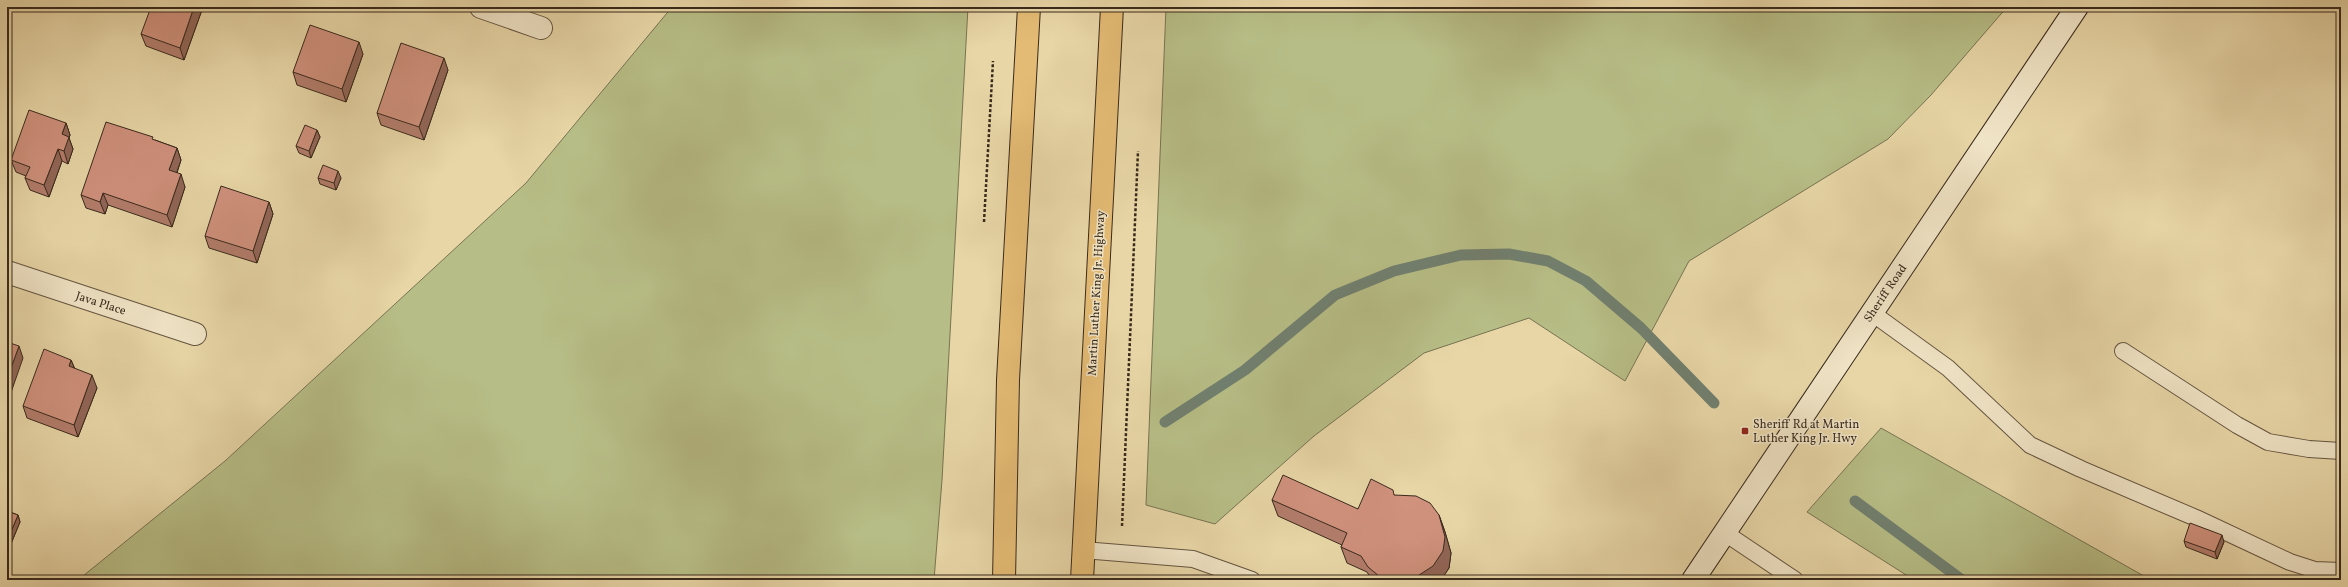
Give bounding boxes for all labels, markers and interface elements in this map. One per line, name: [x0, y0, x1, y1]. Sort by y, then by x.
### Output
street label: Martin Luther King Jr. Highway: [1085, 209, 1109, 376]
street label: Sheriff Road: [1861, 261, 1911, 326]
street label: Java Place: [74, 288, 128, 320]
place label: Sheriff Rd at Martin Luther King Jr. Hwy: [1753, 417, 1859, 447]
marker: Sheriff Rd at Martin Luther King Jr. Hwy: [1740, 426, 1750, 436]

